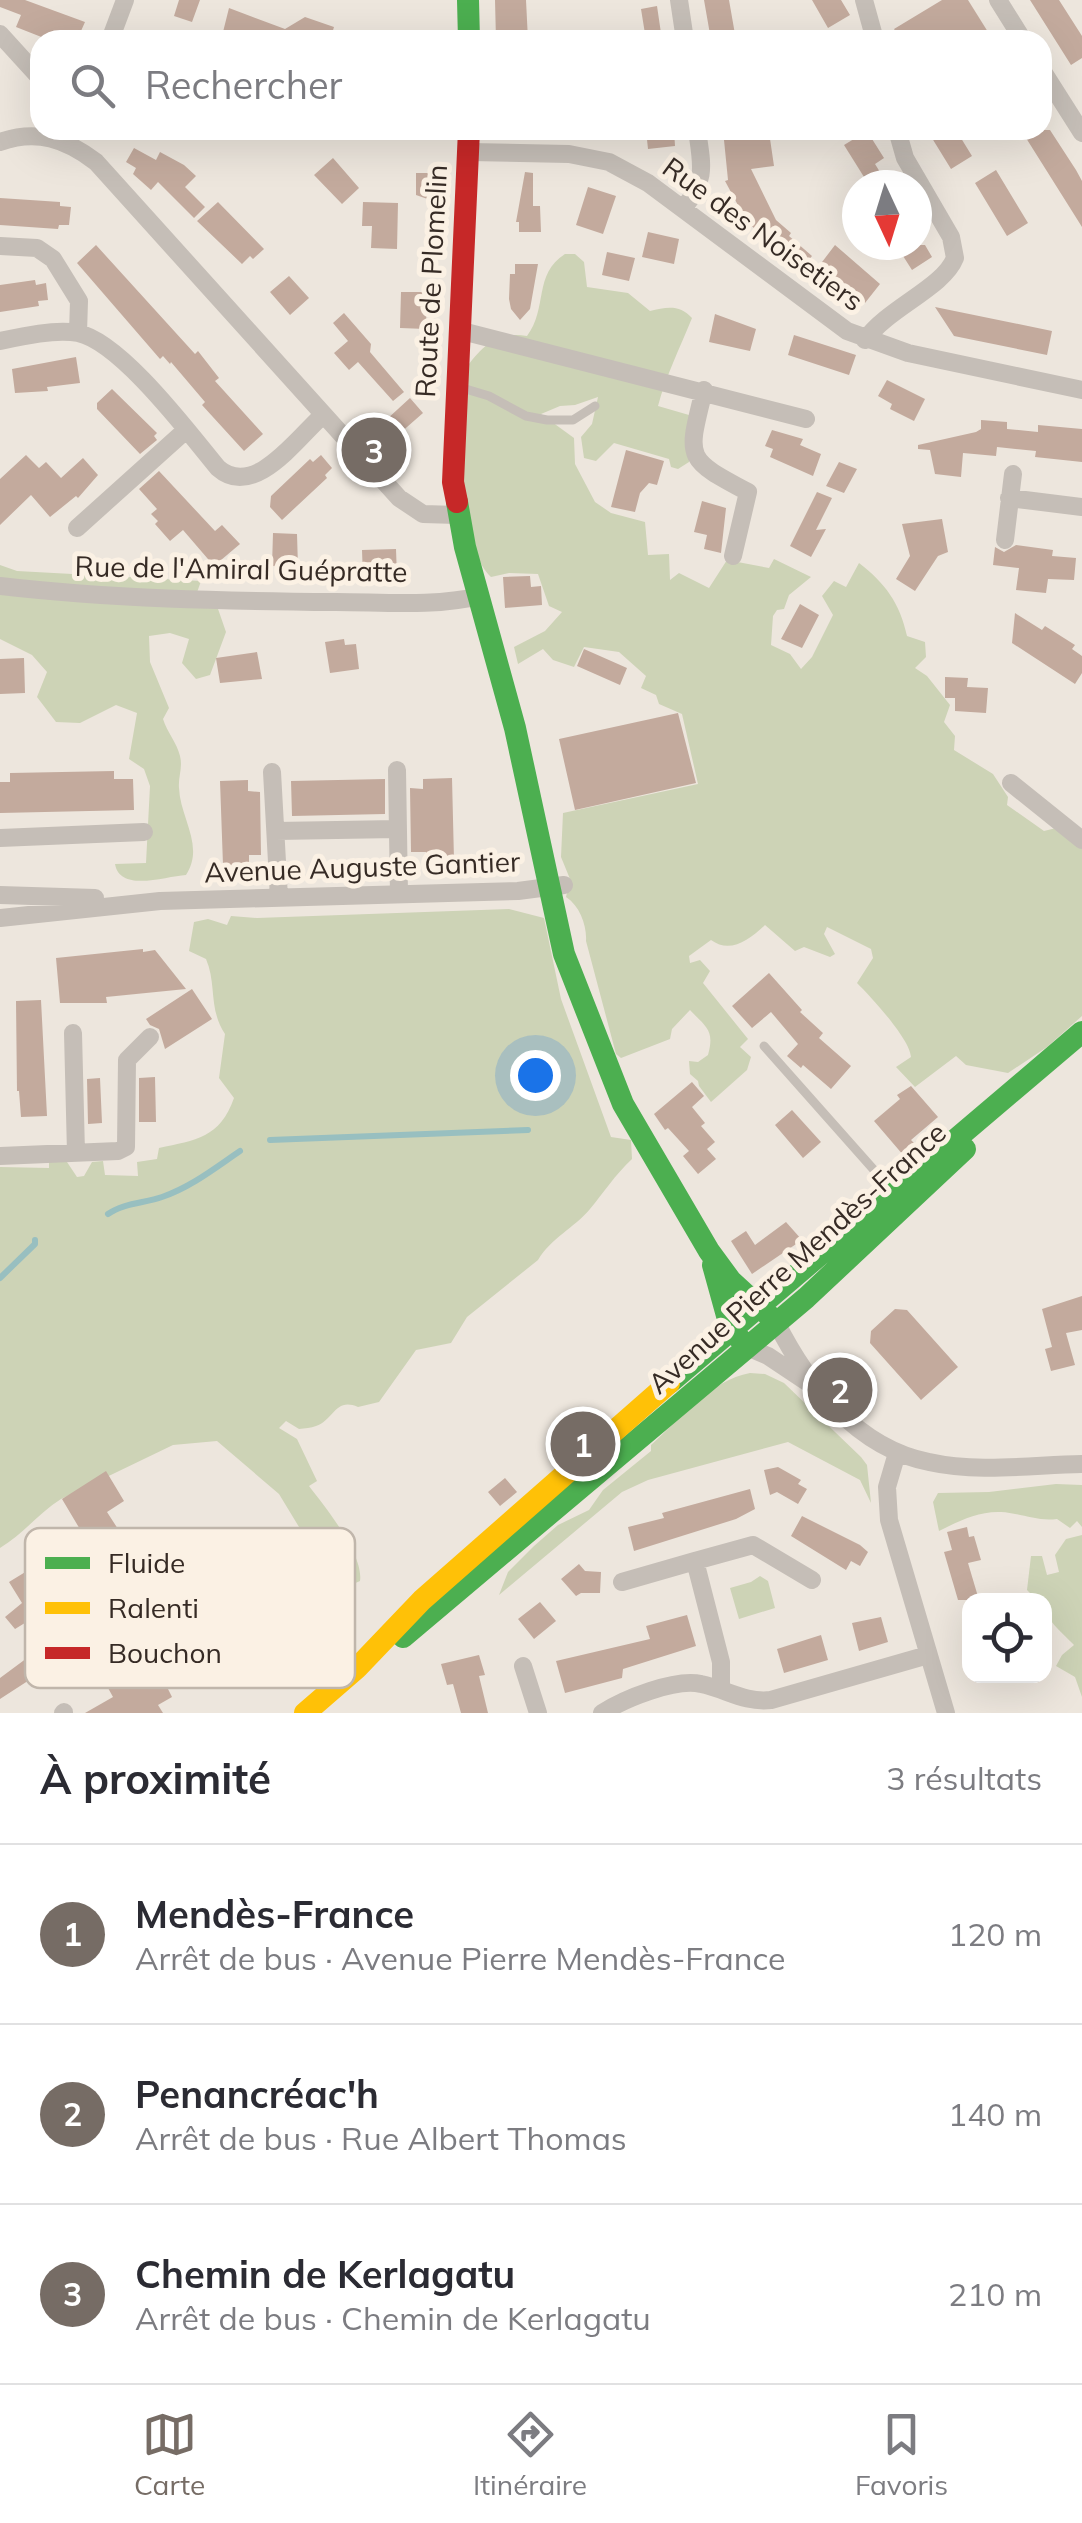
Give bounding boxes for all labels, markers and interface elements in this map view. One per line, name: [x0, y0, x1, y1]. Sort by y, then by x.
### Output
search box: [30, 30, 1052, 140]
icon: search: [65, 58, 120, 113]
text: Rechercher: [145, 61, 342, 109]
street label: Rue des Noisetiers: [656, 149, 870, 318]
street label: Route de Plomelin: [407, 164, 454, 398]
north arrow: [842, 170, 932, 260]
pin: 3: [342, 412, 406, 488]
street label: Rue de l'Amiral Guépratte: [74, 548, 408, 589]
street label: Avenue Auguste Gantier: [203, 843, 521, 890]
your location: [510, 1050, 561, 1101]
street label: Avenue Pierre Mendès-France: [641, 1115, 953, 1401]
pin: 2: [808, 1352, 872, 1428]
pin: 1: [550, 1406, 616, 1482]
legend: [25, 1528, 355, 1688]
text: Fluide: [108, 1545, 185, 1580]
text: Ralenti: [108, 1590, 199, 1625]
map controls: [962, 1593, 1052, 1683]
button: locate: [962, 1593, 1052, 1683]
text: Bouchon: [108, 1635, 222, 1670]
text: À proximité: [40, 1752, 271, 1805]
text: 3 résultats: [886, 1758, 1042, 1798]
text: Mendès-France: [135, 1890, 414, 1938]
text: 1: [63, 1914, 82, 1954]
text: 120 m: [948, 1914, 1042, 1954]
text: Arrêt de bus · Avenue Pierre Mendès-France: [135, 1938, 785, 1978]
text: Penancréac'h: [135, 2070, 379, 2118]
text: 2: [63, 2094, 82, 2134]
text: 140 m: [948, 2094, 1042, 2134]
text: Arrêt de bus · Rue Albert Thomas: [135, 2118, 627, 2158]
text: Chemin de Kerlagatu: [135, 2250, 515, 2298]
text: 3: [63, 2274, 82, 2314]
text: 210 m: [948, 2274, 1042, 2314]
text: Arrêt de bus · Chemin de Kerlagatu: [135, 2298, 651, 2338]
tab: Carte: [134, 2407, 205, 2502]
tab: Itinéraire: [473, 2407, 587, 2502]
tab: Favoris: [855, 2407, 948, 2502]

